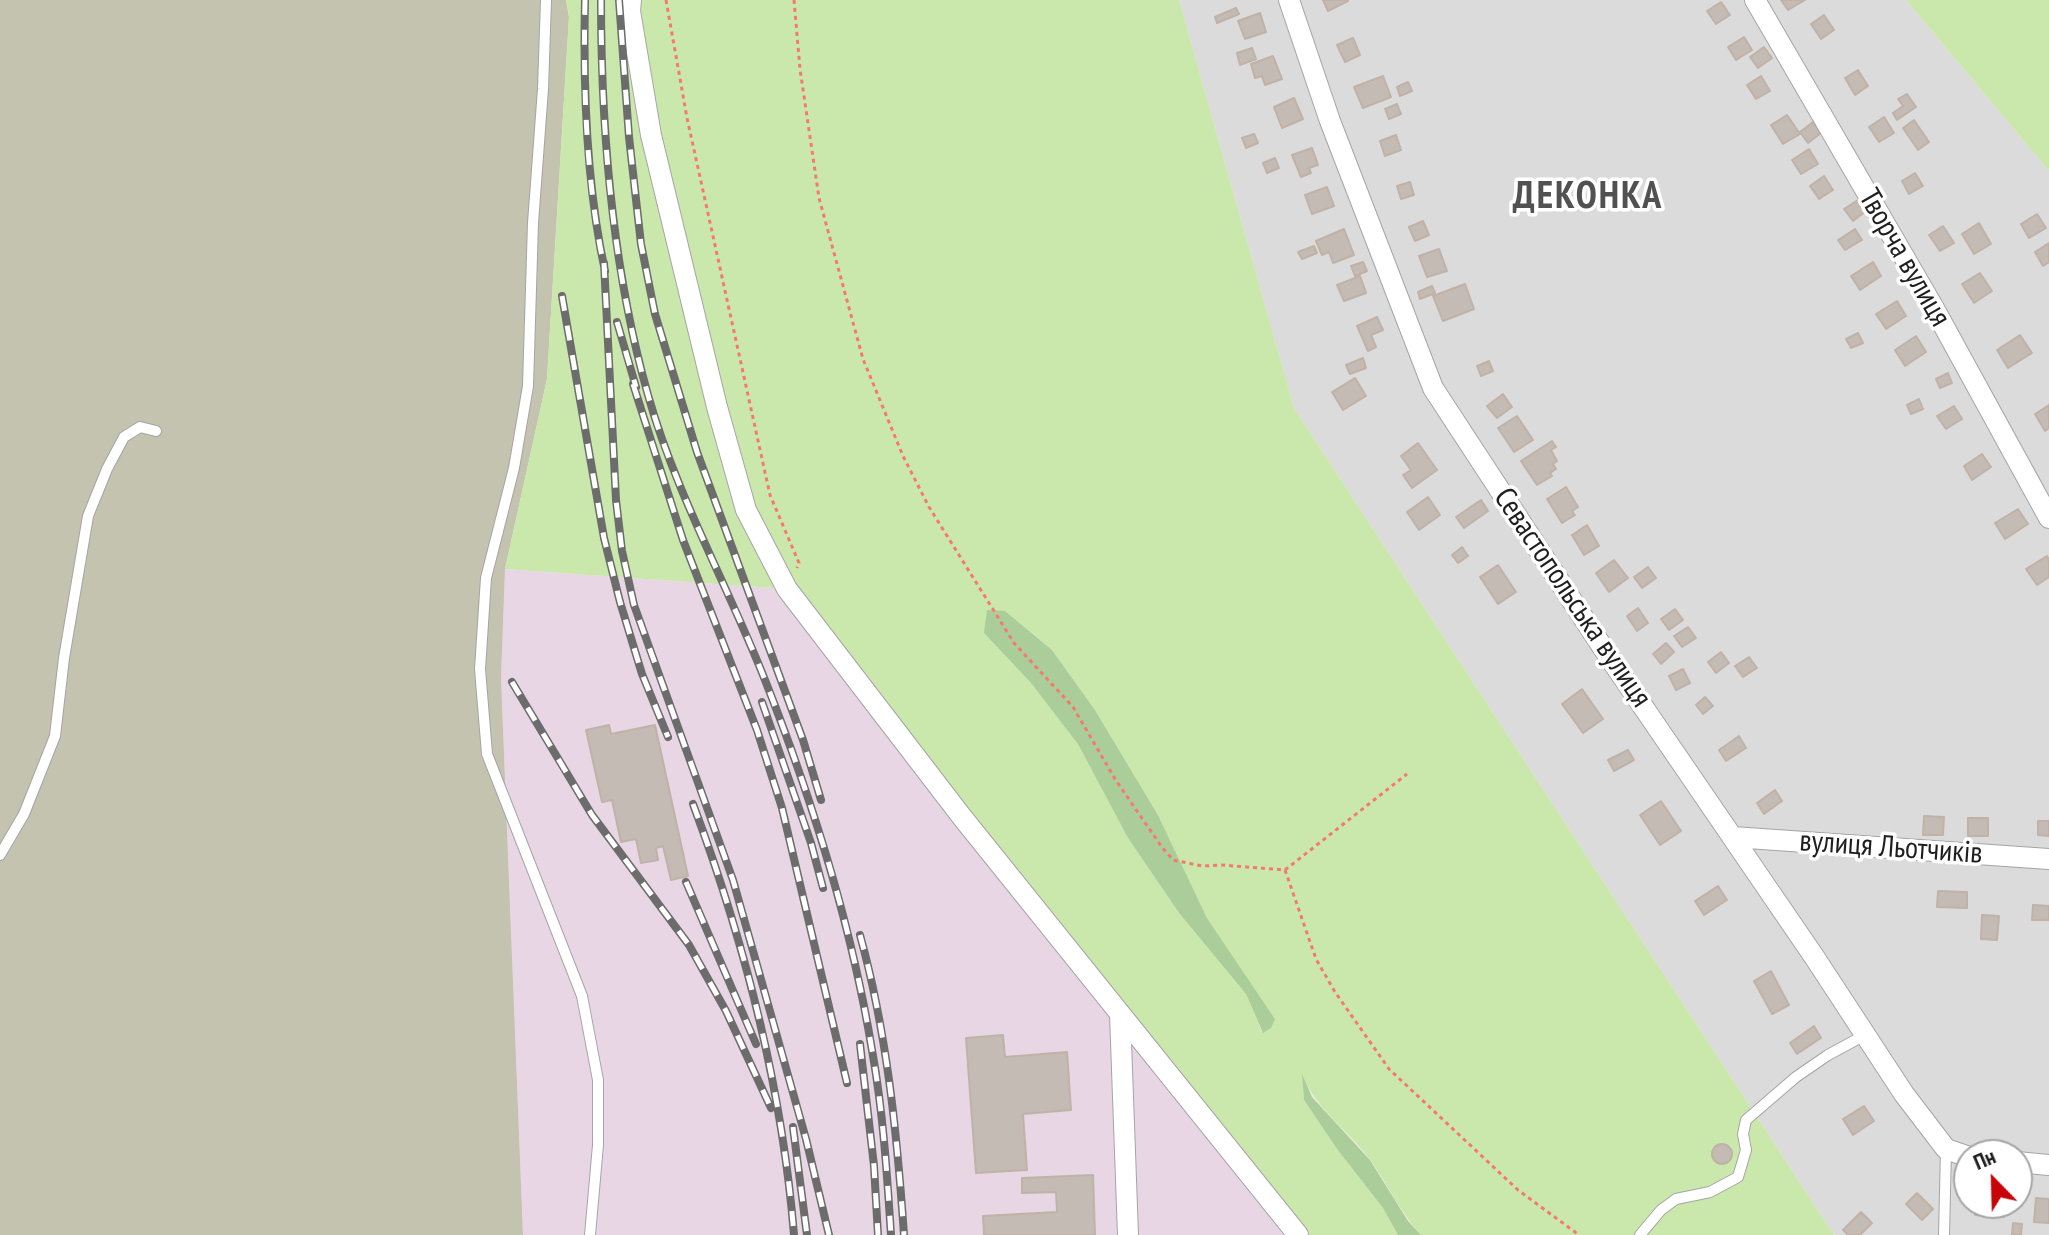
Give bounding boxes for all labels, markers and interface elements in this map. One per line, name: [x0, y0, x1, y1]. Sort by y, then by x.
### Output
district label: ДЕКОНКА: [1513, 174, 1663, 220]
street label: Творча вулиця: [1850, 183, 1958, 333]
street label: Севастопольська вулиця: [1485, 482, 1659, 714]
street label: вулиця Льотчиків: [1798, 824, 1984, 872]
north arrow: [1953, 1139, 2033, 1219]
text: Пн: [1969, 1142, 2000, 1176]

